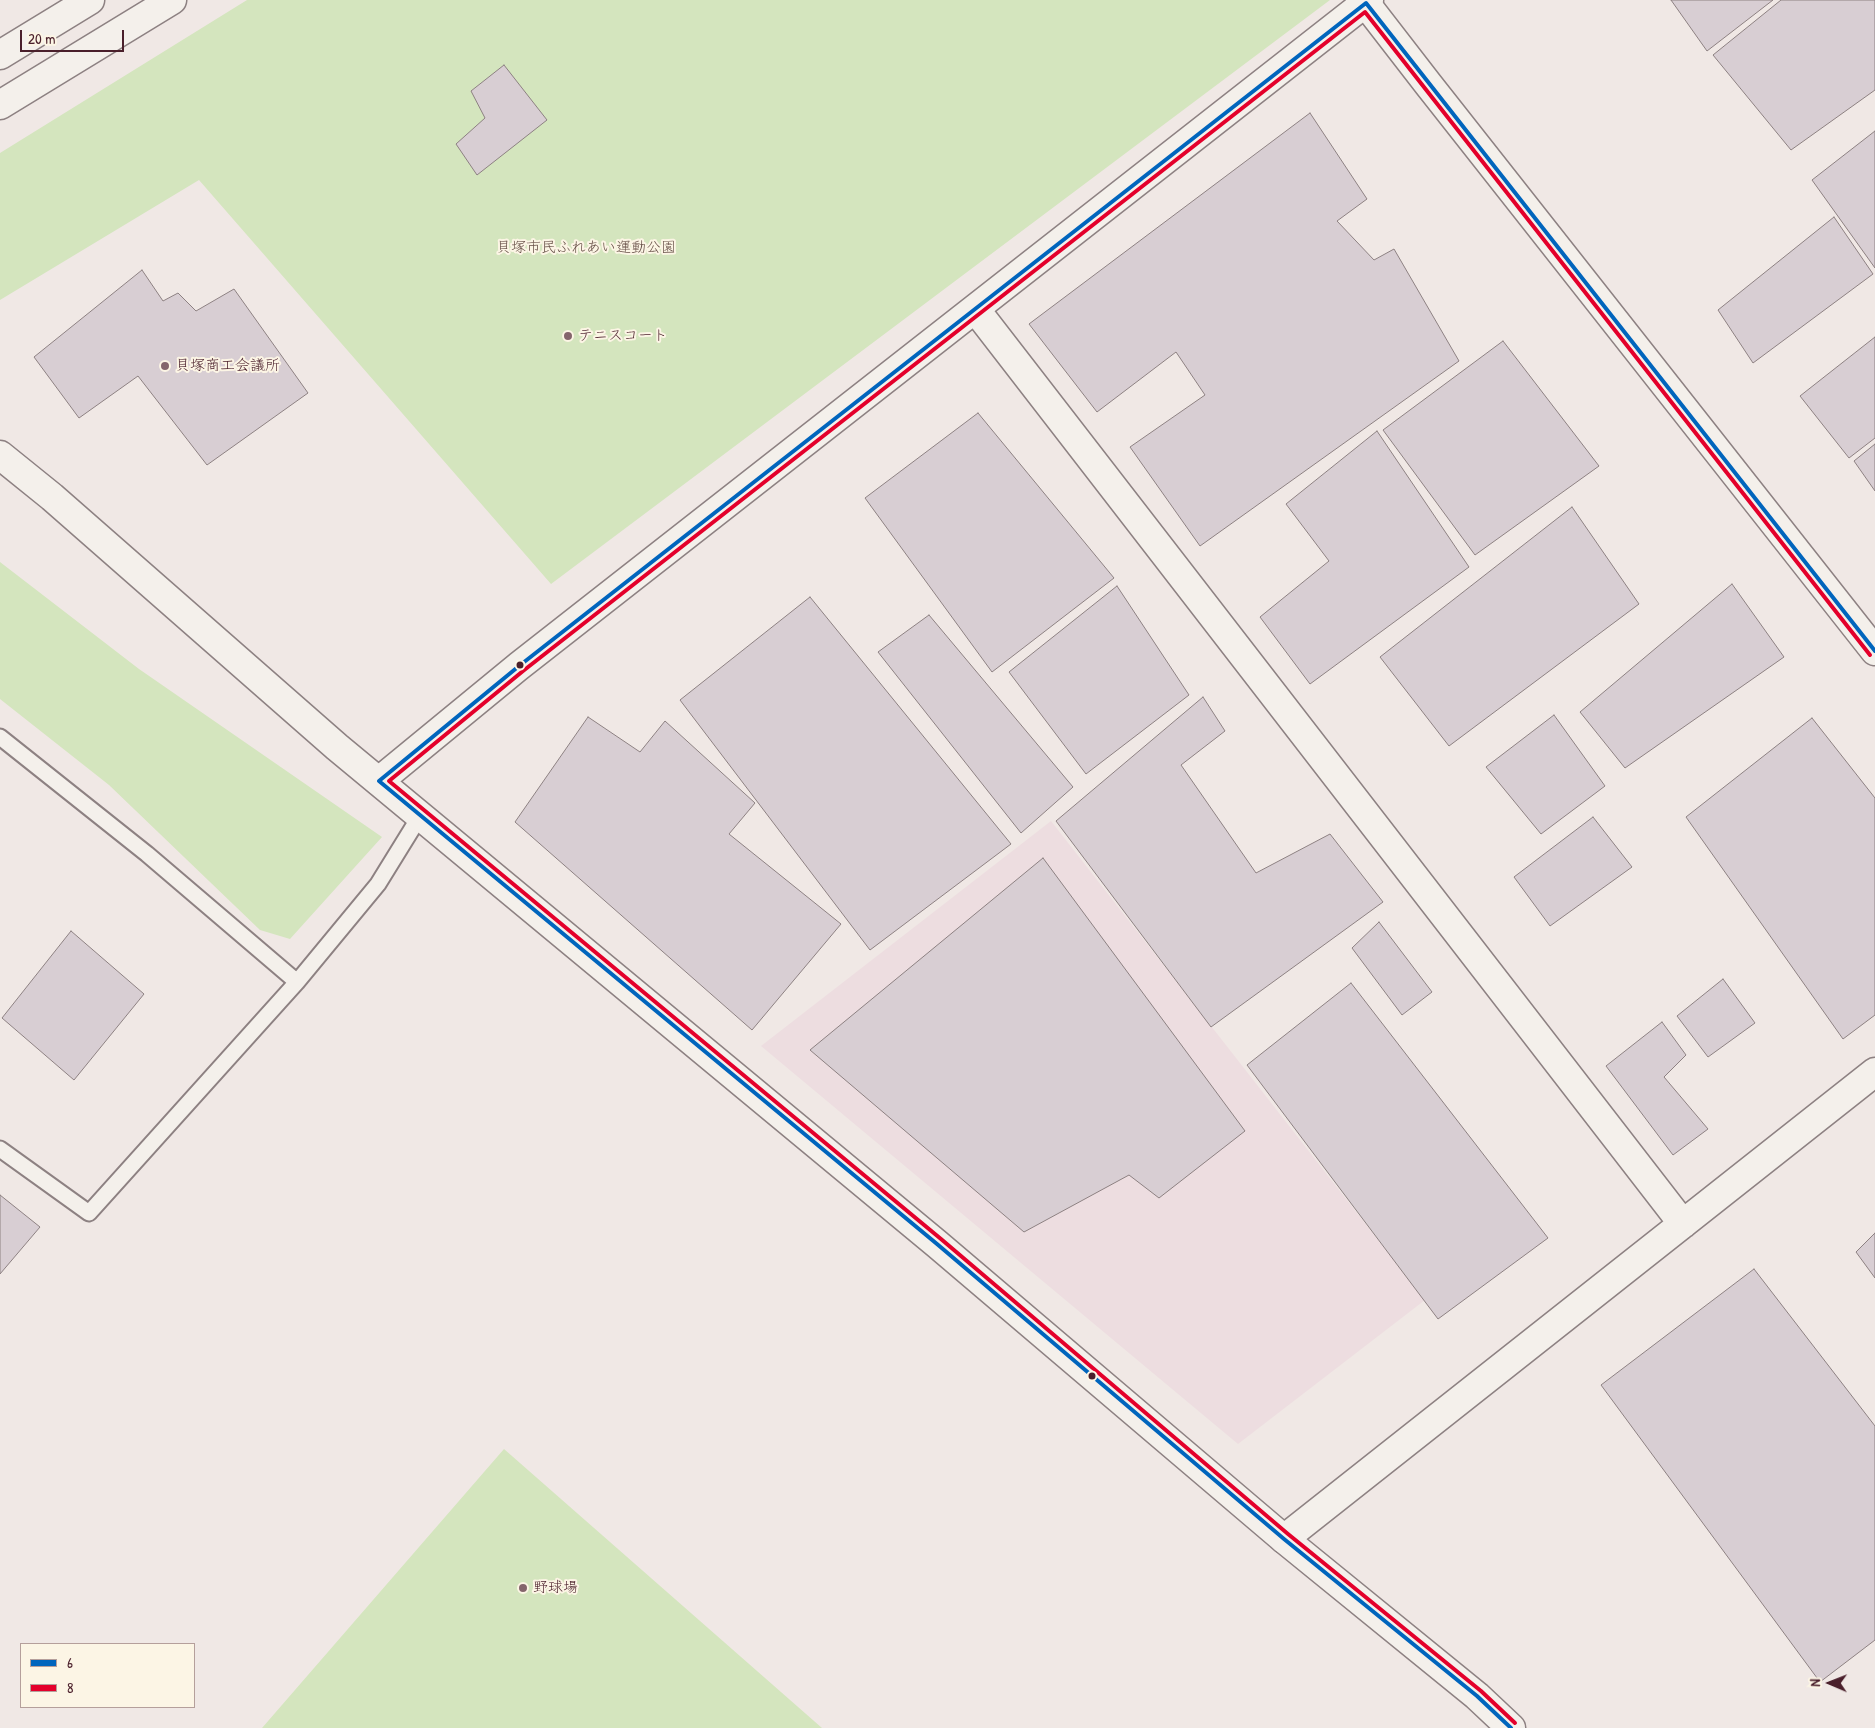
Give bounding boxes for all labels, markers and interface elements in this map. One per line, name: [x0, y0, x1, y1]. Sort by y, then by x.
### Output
scale bar: [22, 20, 126, 52]
text: 20 m: [28, 28, 55, 49]
park label: 貝塚市民ふれあい運動公園: [496, 239, 676, 257]
place label: テニスコート: [578, 327, 668, 345]
marker: テニスコート: [562, 330, 574, 342]
place label: 貝塚商工会議所: [175, 357, 280, 375]
marker: 貝塚商工会議所: [159, 360, 171, 372]
unlabelled marker: [515, 660, 525, 670]
unlabelled marker: [1087, 1371, 1097, 1381]
place label: 野球場: [533, 1579, 578, 1597]
marker: 野球場: [517, 1582, 529, 1594]
legend: [20, 1643, 195, 1708]
text: 6: [67, 1652, 73, 1673]
north arrow: [1805, 1658, 1855, 1708]
text: 8: [67, 1677, 74, 1698]
text: N: [1805, 1679, 1824, 1687]

